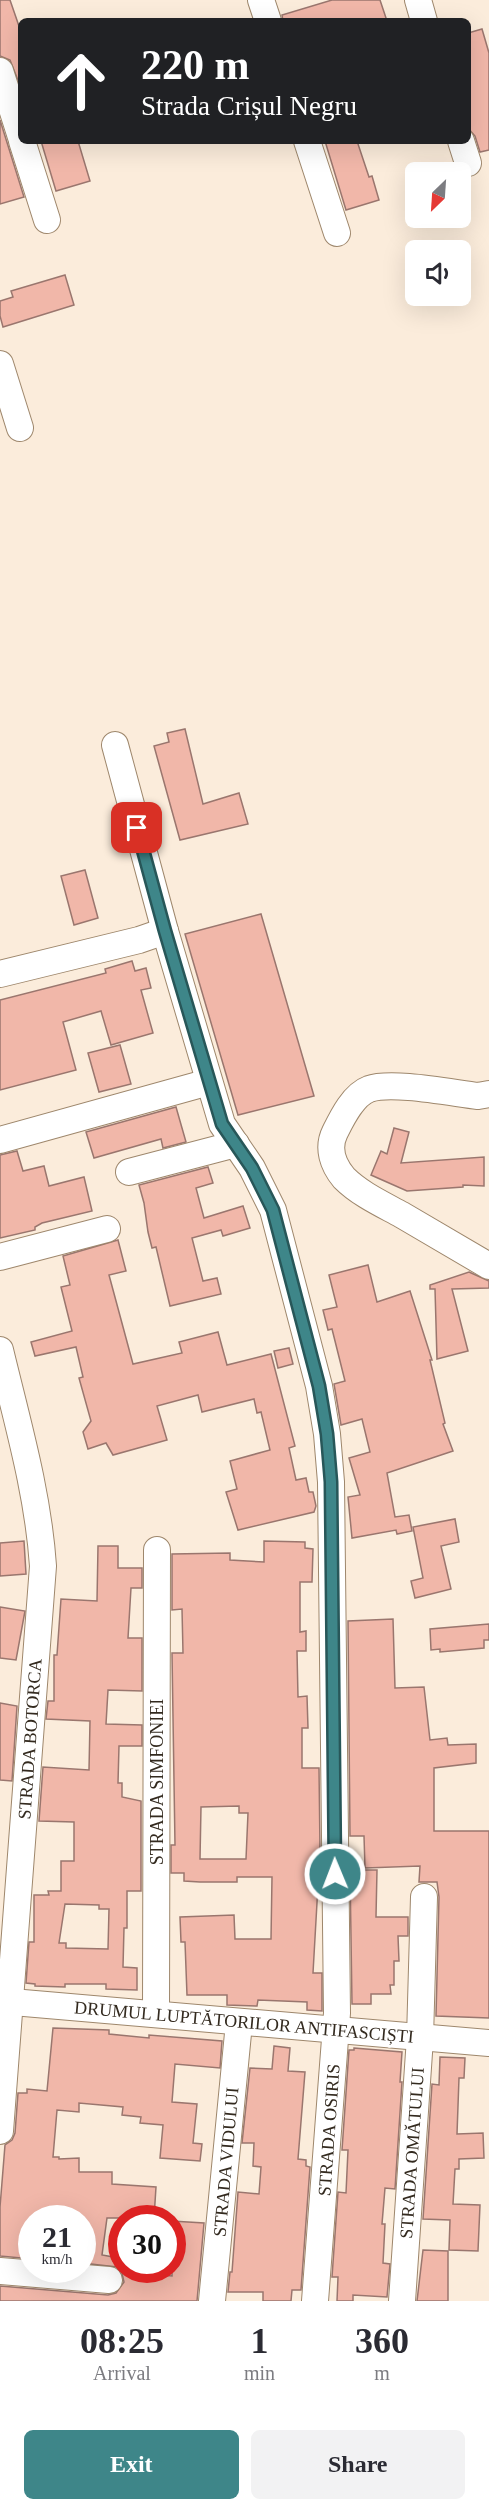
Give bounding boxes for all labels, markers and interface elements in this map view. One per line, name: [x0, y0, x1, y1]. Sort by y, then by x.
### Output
icon: ahead: [42, 42, 120, 120]
text: 220 m: [141, 42, 250, 88]
text: Strada Crișul Negru: [141, 91, 357, 121]
north arrow: [405, 162, 471, 228]
map controls: [405, 162, 471, 306]
button: sound: [405, 240, 471, 306]
pin: [111, 802, 162, 853]
icon: arrive: [120, 811, 153, 844]
street label: STRADA BOTORCA: [14, 1658, 46, 1820]
street label: STRADA SIMFONIEI: [147, 1699, 167, 1865]
position arrow: [303, 1842, 367, 1906]
street label: DRUMUL LUPTĂTORILOR ANTIFASCIȘTI: [73, 1997, 415, 2047]
street label: STRADA OSIRIS: [314, 2063, 344, 2197]
street label: STRADA OMĂTULUI: [396, 2067, 428, 2239]
street label: STRADA VIDULUI: [209, 2086, 243, 2238]
speed limit sign: 30: [108, 2205, 186, 2283]
text: 21: [42, 2220, 72, 2253]
text: km/h: [42, 2251, 72, 2267]
text: 08:25: [80, 2321, 164, 2361]
text: 1: [251, 2321, 269, 2361]
text: 360: [355, 2321, 409, 2361]
text: Arrival: [93, 2362, 151, 2384]
text: min: [244, 2362, 275, 2384]
text: m: [374, 2362, 390, 2384]
button: Exit: [24, 2430, 239, 2499]
button: Share: [251, 2430, 465, 2499]

